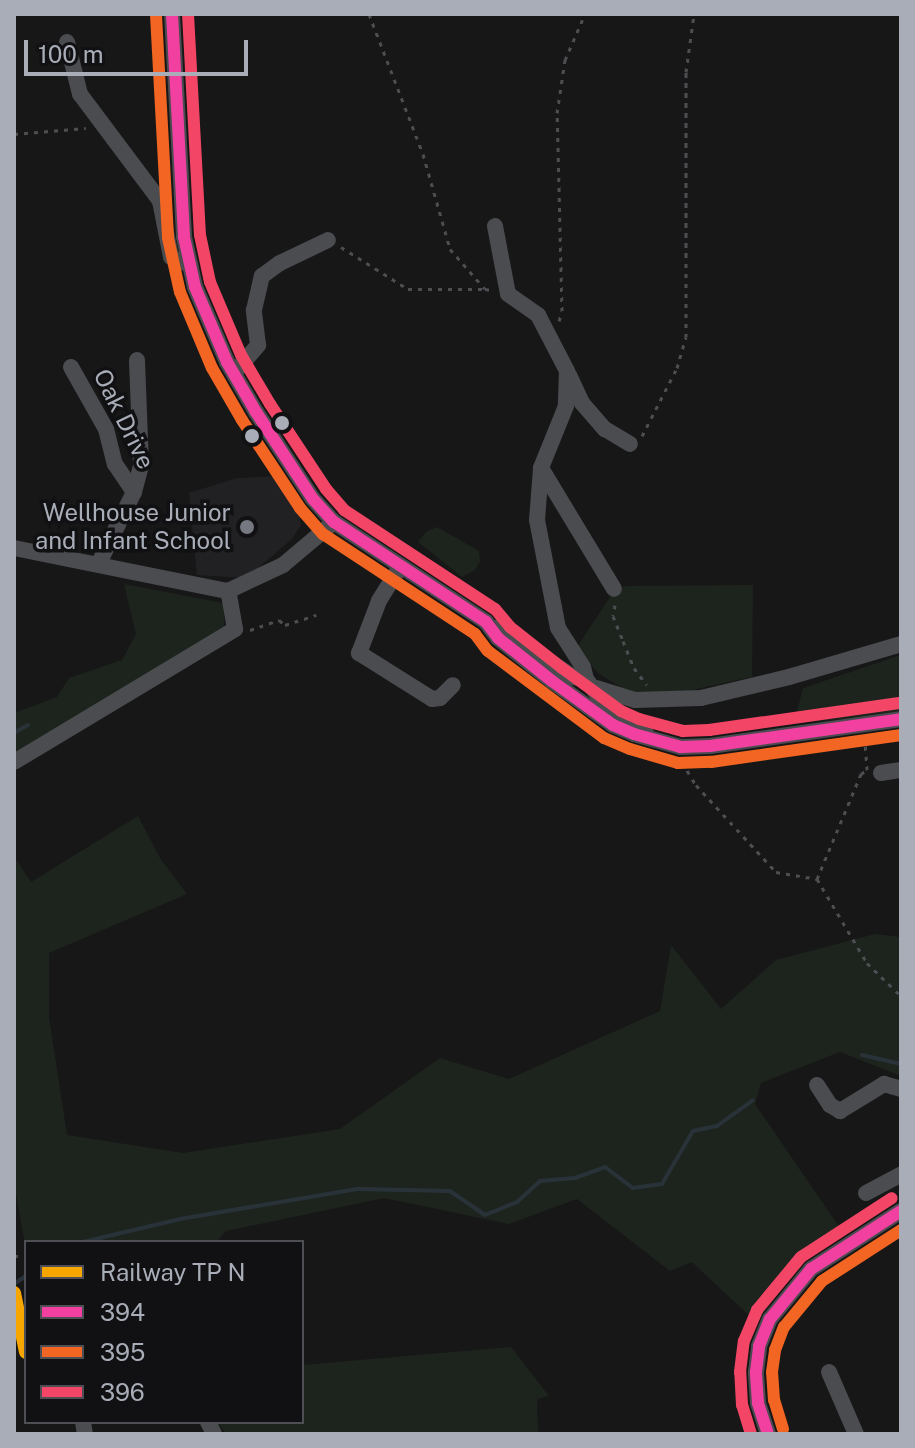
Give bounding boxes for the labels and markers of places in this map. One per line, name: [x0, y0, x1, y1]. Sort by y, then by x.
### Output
unlabelled marker: [274, 415, 290, 431]
unlabelled marker: [244, 428, 260, 444]
place label: Wellhouse Junior and Infant School: [35, 499, 231, 555]
marker: Wellhouse Junior and Infant School: [238, 518, 256, 536]

